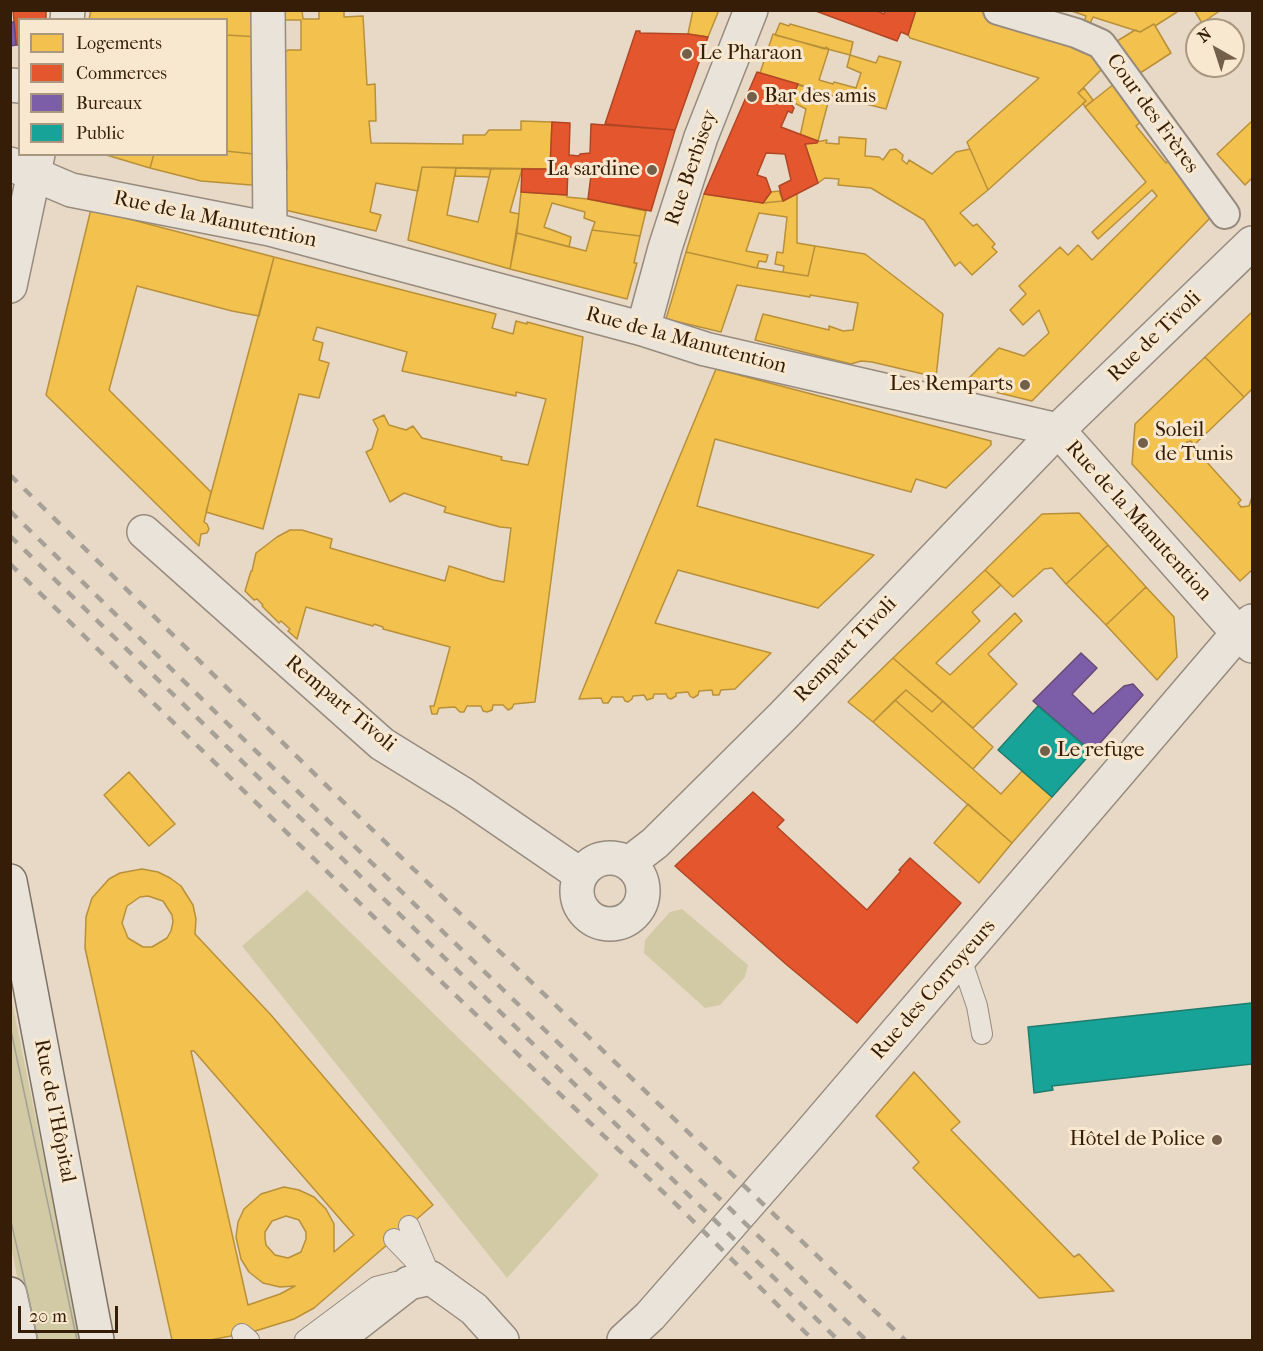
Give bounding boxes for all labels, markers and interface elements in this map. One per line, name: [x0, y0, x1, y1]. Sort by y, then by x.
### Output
legend: [18, 18, 228, 156]
north arrow: [1185, 18, 1245, 78]
text: N: [1194, 24, 1215, 46]
text: Logements: [76, 33, 162, 54]
place label: Le Pharaon: [699, 41, 802, 67]
marker: Le Pharaon: [680, 47, 694, 61]
street label: Cour des Frères: [1100, 49, 1204, 179]
text: Commerces: [76, 63, 167, 84]
place label: Bar des amis: [764, 84, 876, 110]
marker: Bar des amis: [745, 90, 759, 104]
text: Bureaux: [76, 93, 142, 114]
street label: Rue Berbisey: [660, 107, 724, 229]
text: Public: [76, 123, 124, 144]
place label: La sardine: [547, 157, 640, 183]
marker: La sardine: [645, 163, 659, 177]
street label: Rue de la Manutention: [111, 186, 319, 254]
street label: Rue de Tivoli: [1103, 286, 1207, 388]
street label: Rue de la Manutention: [583, 302, 789, 380]
place label: Les Remparts: [889, 372, 1013, 398]
marker: Les Remparts: [1018, 378, 1032, 392]
place label: Soleil de Tunis: [1155, 418, 1233, 468]
street label: Rue de la Manutention: [1059, 436, 1217, 606]
marker: Soleil de Tunis: [1136, 436, 1150, 450]
street label: Rempart Tivoli: [789, 592, 903, 708]
street label: Rempart Tivoli: [279, 650, 401, 758]
place label: Le refuge: [1057, 738, 1144, 764]
marker: Le refuge: [1038, 744, 1052, 758]
street label: Rue des Corroyeurs: [866, 915, 1002, 1065]
street label: Rue de l'Hôpital: [28, 1037, 80, 1185]
place label: Hôtel de Police: [1069, 1127, 1205, 1153]
marker: Hôtel de Police: [1210, 1133, 1224, 1147]
scale bar: [21, 1294, 122, 1332]
text: 20 m: [29, 1306, 67, 1327]

